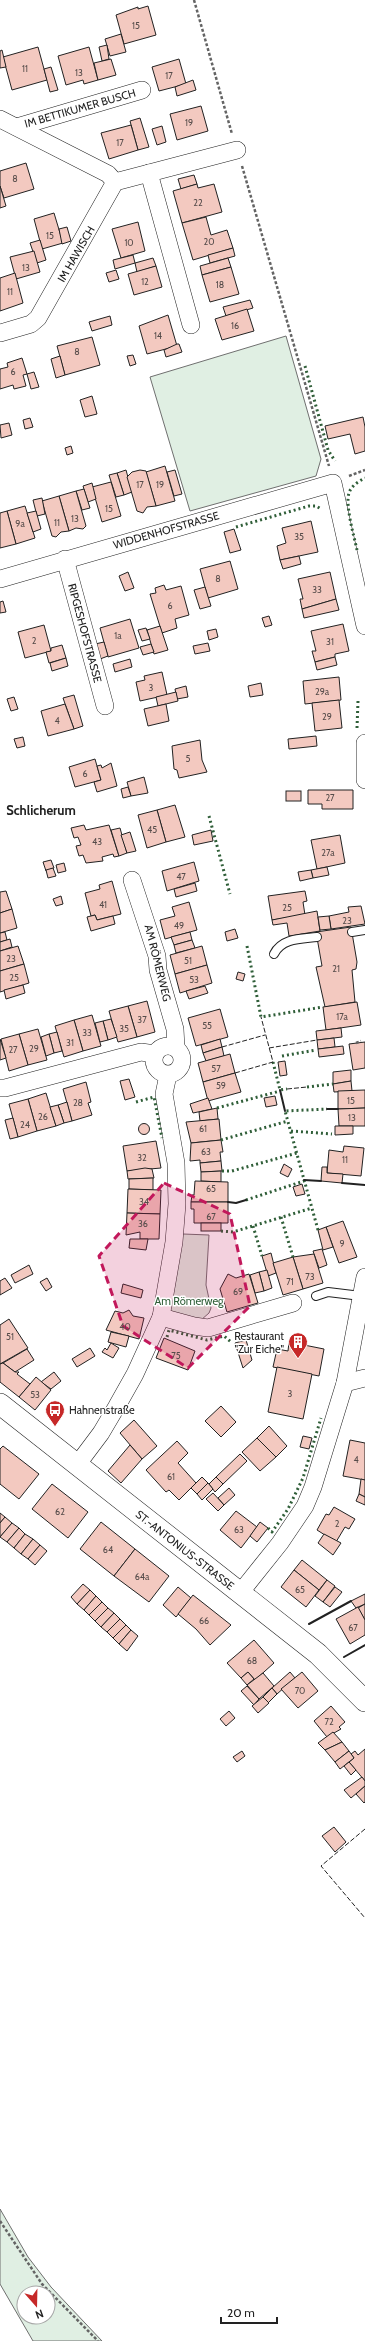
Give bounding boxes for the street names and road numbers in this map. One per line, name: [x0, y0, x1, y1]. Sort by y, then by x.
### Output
street label: IM BETTIKUMER BUSCH: [23, 85, 137, 131]
street label: IM HAWISCH: [54, 223, 98, 285]
street label: WIDDENHOFSTRASSE: [111, 508, 221, 552]
street label: RIPGESHOFSTRASSE: [65, 582, 105, 684]
street label: AM RÖMERWEG: [142, 923, 174, 1003]
street label: ST.-ANTONIUS-STRASSE: [133, 1507, 237, 1593]

